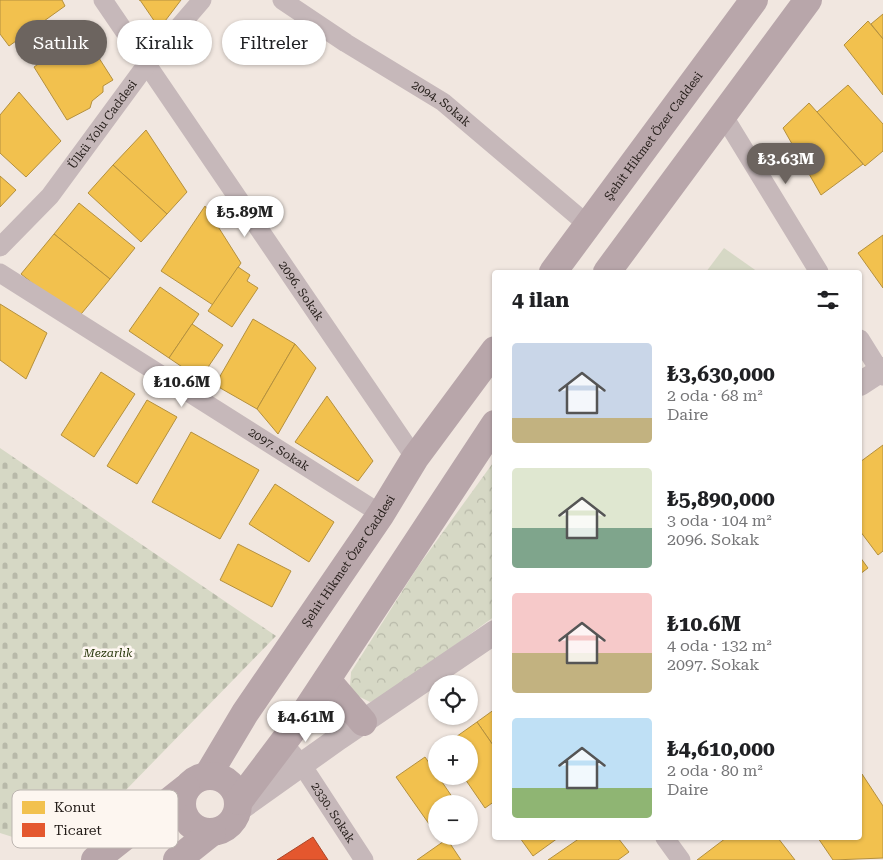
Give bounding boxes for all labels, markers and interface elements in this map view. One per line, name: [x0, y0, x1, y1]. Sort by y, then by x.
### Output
chip: Satılık: [15, 20, 107, 65]
chip: Kiralık: [117, 20, 212, 65]
chip: Filtreler: [222, 20, 326, 65]
street label: Şehit Hikmet Özer Caddesi: [601, 69, 706, 203]
street label: Ülkü Yolu Caddesi: [65, 77, 140, 172]
street label: 2094. Sokak: [409, 78, 474, 130]
pin: ₺3.63M: [745, 142, 827, 185]
text: ₺3.63M: [758, 149, 814, 168]
pin: ₺5.89M: [204, 196, 286, 238]
text: ₺5.89M: [217, 202, 273, 221]
street label: 2096. Sokak: [276, 258, 327, 324]
icon: filters: [814, 286, 842, 314]
text: 4 ilan: [512, 288, 569, 312]
text: ₺3,630,000: [667, 362, 775, 386]
icon: home: [552, 363, 612, 423]
pin: ₺10.6M: [141, 366, 223, 408]
text: ₺10.6M: [154, 372, 210, 391]
text: 2 oda · 68 m²: [667, 386, 763, 405]
text: Daire: [667, 405, 708, 424]
street label: 2097. Sokak: [246, 425, 312, 474]
text: ₺5,890,000: [667, 487, 775, 511]
icon: home: [552, 488, 612, 548]
street label: Şehit Hikmet Özer Caddesi: [299, 492, 398, 630]
text: 3 oda · 104 m²: [667, 511, 772, 530]
text: 2096. Sokak: [667, 530, 759, 549]
text: ₺10.6M: [667, 612, 741, 636]
icon: home: [552, 613, 612, 673]
text: 4 oda · 132 m²: [667, 636, 772, 655]
park label: Mezarlık: [83, 646, 133, 660]
text: 2097. Sokak: [667, 655, 759, 674]
map controls: [428, 675, 478, 845]
button: locate: [428, 675, 478, 725]
pin: ₺4.61M: [265, 700, 347, 743]
text: ₺4.61M: [278, 707, 334, 726]
button: +: [428, 735, 478, 785]
text: ₺4,610,000: [667, 737, 775, 761]
icon: home: [552, 738, 612, 798]
text: 2 oda · 80 m²: [667, 761, 763, 780]
street label: 2330. Sokak: [308, 780, 358, 846]
text: Daire: [667, 780, 708, 799]
legend: [12, 790, 178, 848]
button: −: [428, 795, 478, 845]
text: Konut: [54, 799, 95, 815]
text: Ticaret: [54, 822, 102, 838]

